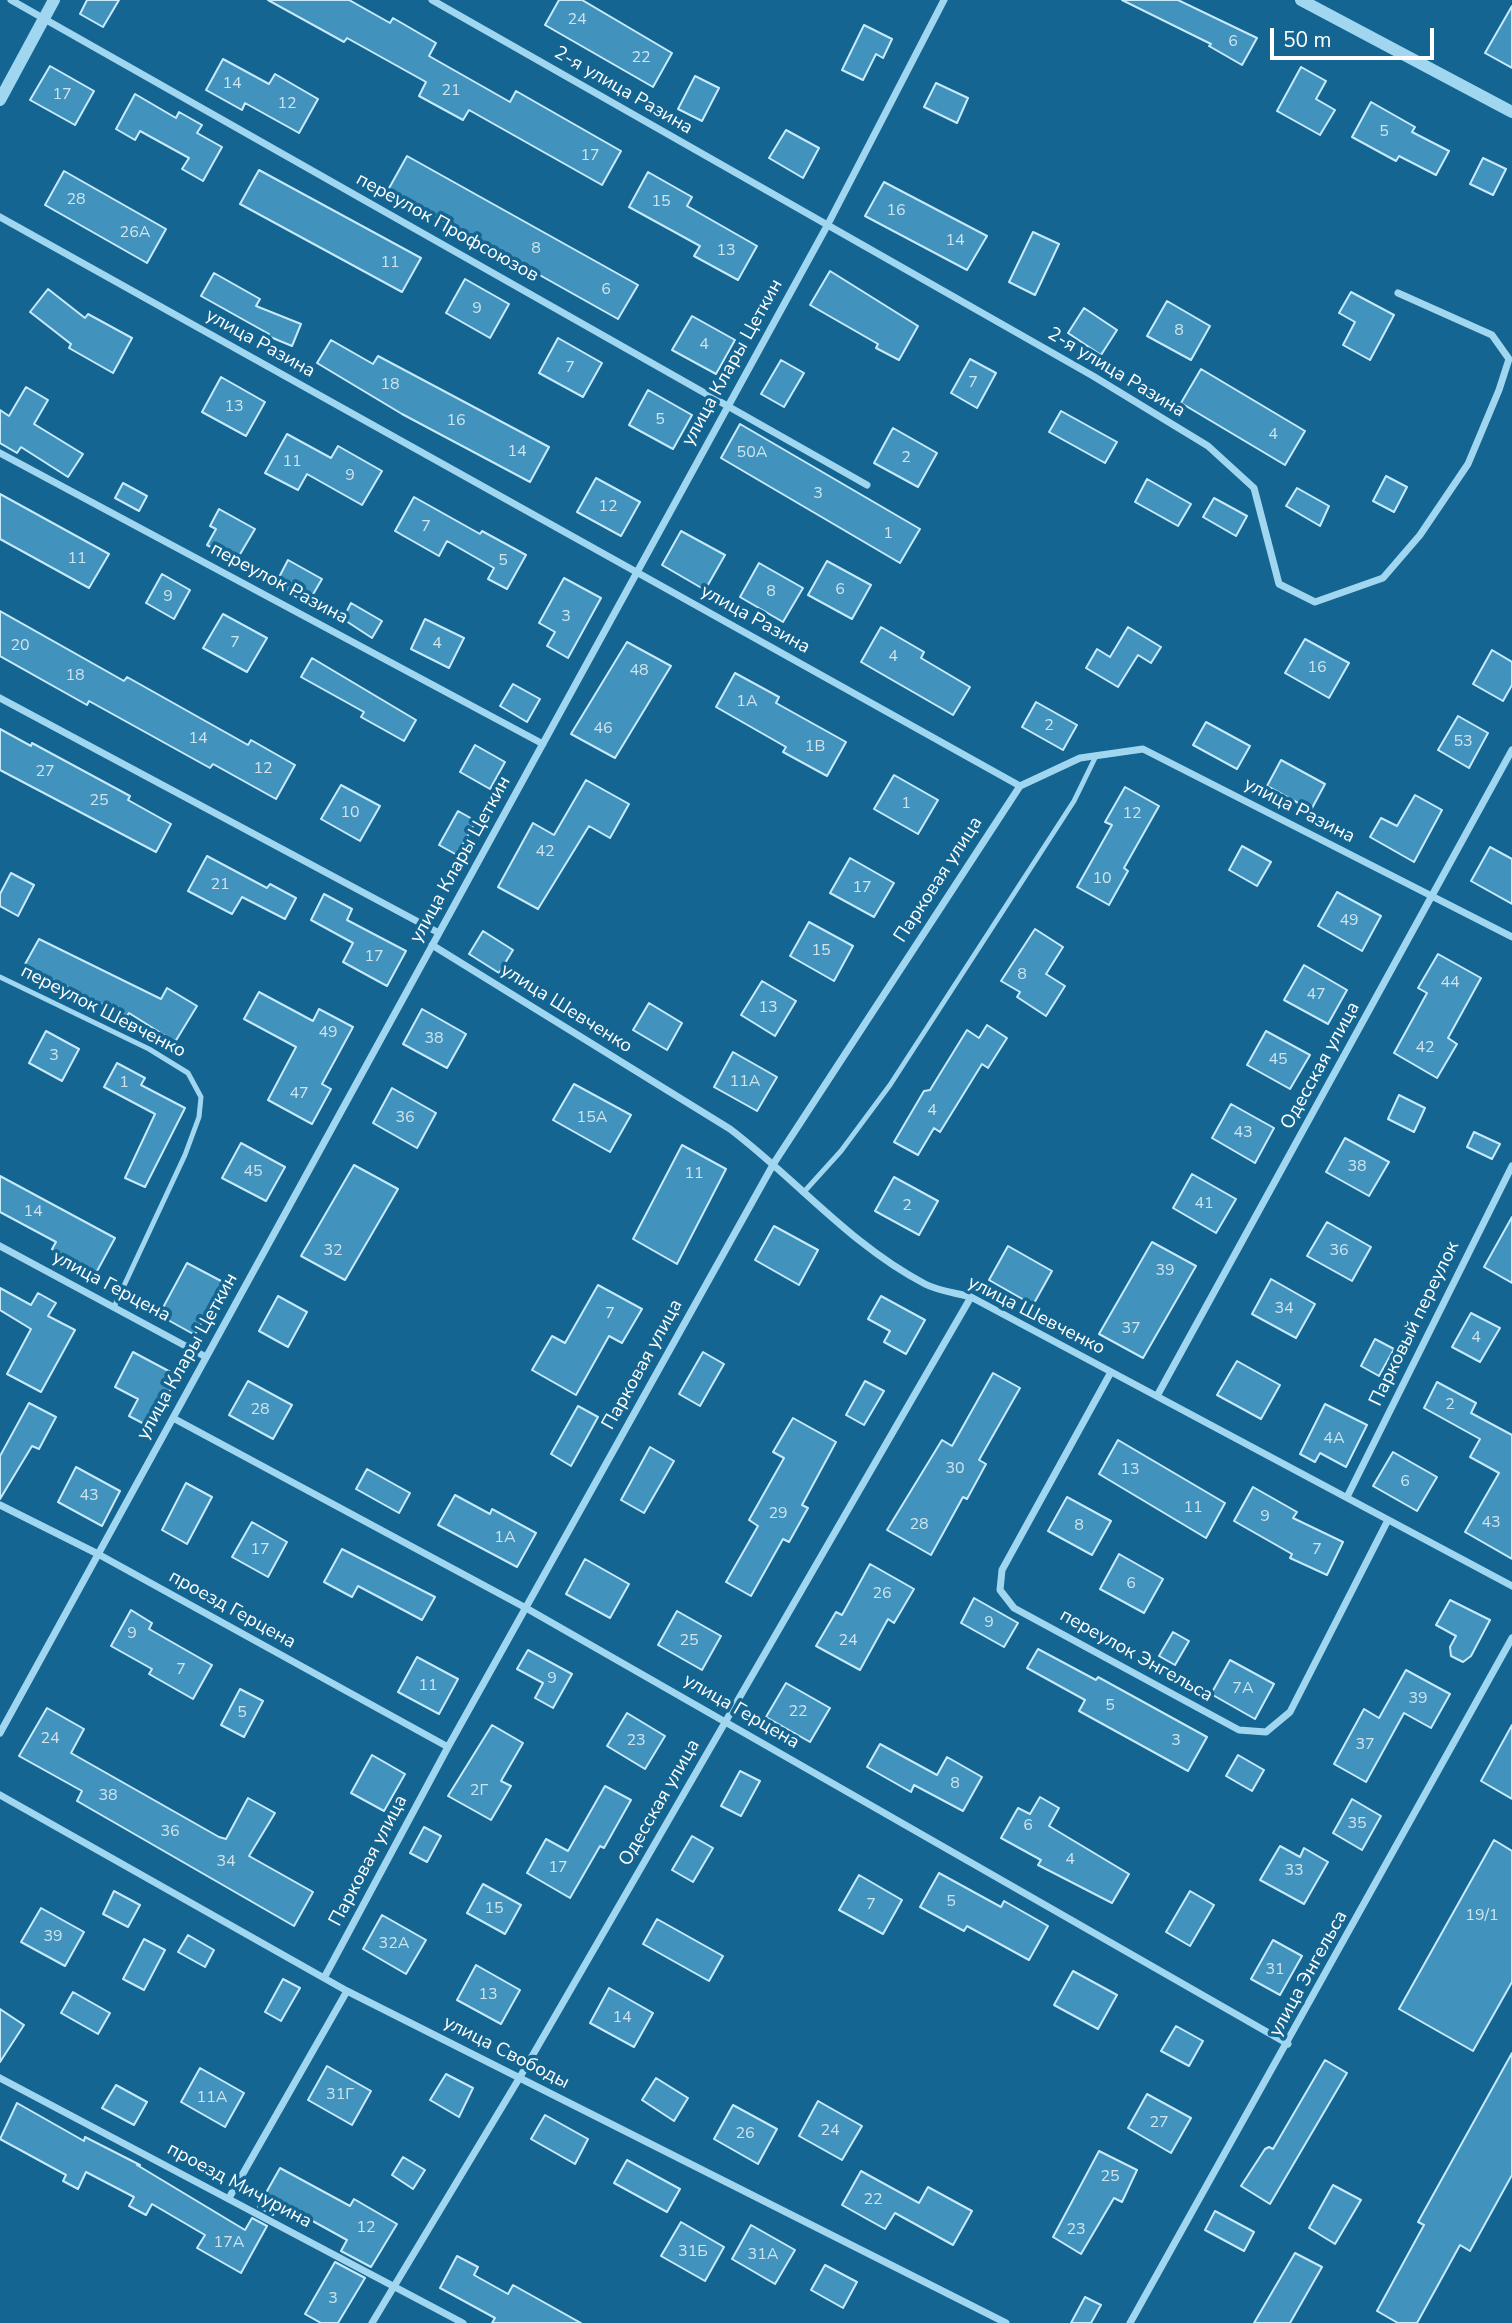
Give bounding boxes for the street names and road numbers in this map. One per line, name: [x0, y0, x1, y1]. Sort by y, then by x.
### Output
street label: 2-я улица Разина: [550, 42, 696, 140]
street label: переулок Профсоюзов: [352, 168, 542, 288]
street label: улица Клары Цеткин: [678, 276, 788, 450]
street label: улица Разина: [201, 304, 319, 384]
street label: 2-я улица Разина: [1043, 323, 1189, 423]
street label: переулок Разина: [206, 538, 352, 630]
street label: улица Разина: [696, 580, 814, 660]
street label: улица Клары Цеткин: [406, 773, 516, 947]
street label: улица Разина: [1240, 773, 1358, 849]
street label: Парковая улица: [890, 813, 988, 947]
street label: улица Шевченко: [496, 959, 636, 1059]
street label: переулок Шевченко: [17, 960, 189, 1064]
street label: Одесская улица: [1277, 998, 1365, 1134]
street label: Парковый переулок: [1365, 1238, 1465, 1410]
street label: улица Герцена: [48, 1246, 174, 1328]
street label: улица Клары Цеткин: [133, 1270, 243, 1444]
street label: улица Шевченко: [963, 1271, 1109, 1361]
street label: Парковая улица: [598, 1296, 688, 1434]
street label: проезд Герцена: [164, 1566, 300, 1654]
street label: переулок Энгельса: [1055, 1604, 1217, 1708]
street label: улица Герцена: [679, 1669, 803, 1755]
street label: Одесская улица: [615, 1736, 705, 1870]
street label: Парковая улица: [325, 1791, 413, 1931]
street label: улица Энгельса: [1265, 1907, 1353, 2041]
street label: улица Свободы: [439, 2011, 573, 2095]
street label: проезд Мичурина: [163, 2138, 315, 2234]

